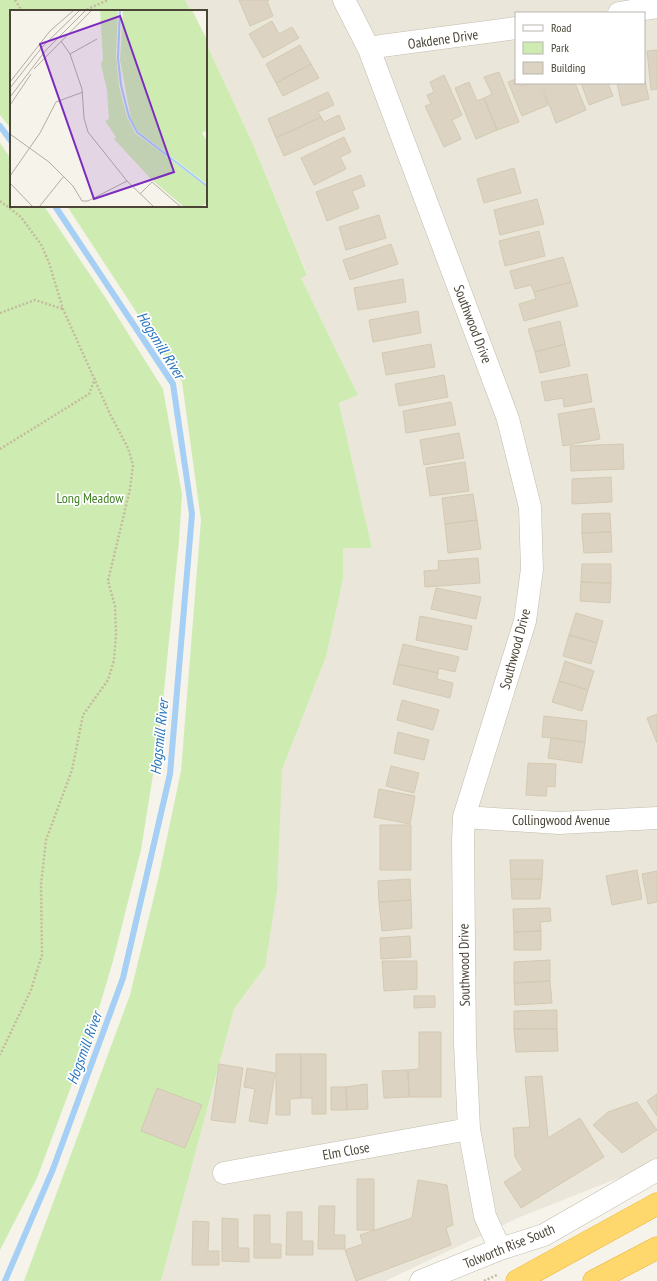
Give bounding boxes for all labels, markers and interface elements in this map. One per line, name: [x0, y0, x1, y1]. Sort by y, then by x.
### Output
inset map: [10, 10, 207, 207]
legend: [515, 12, 645, 84]
text: Road: [551, 20, 571, 35]
street label: Oakdene Drive: [407, 25, 480, 53]
text: Park: [551, 40, 569, 55]
text: Building: [551, 60, 586, 75]
street label: Southwood Drive: [450, 282, 496, 366]
water label: Hogsmill River: [133, 308, 190, 384]
park label: Long Meadow: [57, 489, 124, 507]
street label: Southwood Drive: [496, 606, 534, 691]
water label: Hogsmill River: [146, 696, 173, 776]
street label: Collingwood Avenue: [512, 811, 610, 829]
street label: Southwood Drive: [454, 923, 474, 1007]
water label: Hogsmill River: [62, 1007, 107, 1087]
street label: Elm Close: [321, 1138, 371, 1164]
street label: Tolworth Rise South: [461, 1220, 557, 1272]

